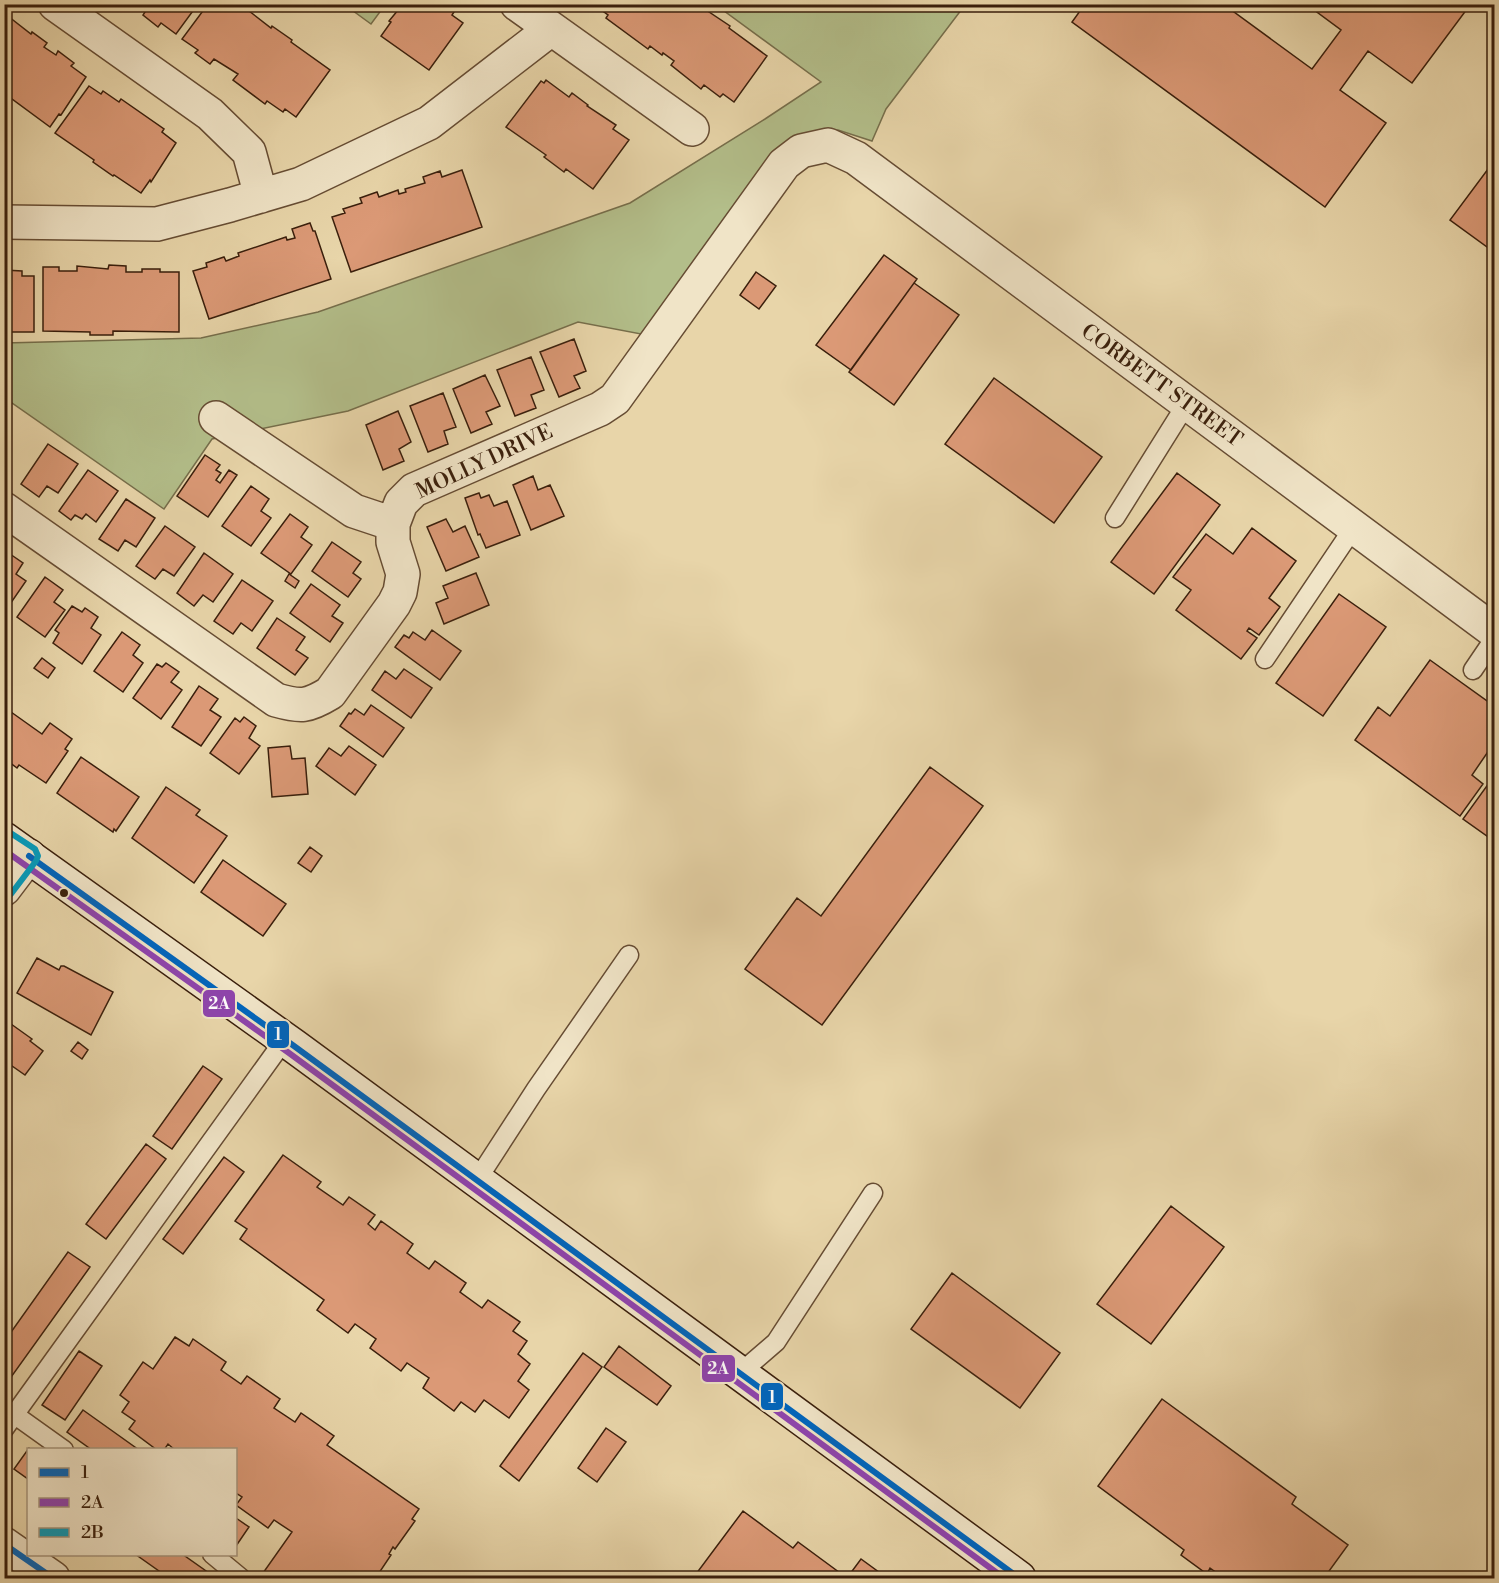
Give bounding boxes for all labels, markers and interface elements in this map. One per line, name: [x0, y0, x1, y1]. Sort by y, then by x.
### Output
street label: CORBETT STREET: [1076, 319, 1247, 453]
street label: MOLLY DRIVE: [412, 419, 557, 505]
unlabelled marker: [58, 887, 70, 899]
line badge: 2A: [202, 989, 236, 1018]
text: 2A: [208, 994, 230, 1014]
line badge: 1: [266, 1020, 290, 1049]
text: 1: [274, 1025, 282, 1045]
line badge: 2A: [701, 1354, 736, 1383]
text: 2A: [707, 1359, 729, 1379]
line badge: 1: [760, 1382, 784, 1411]
text: 1: [768, 1388, 776, 1408]
legend: [27, 1448, 237, 1556]
text: 1: [81, 1461, 89, 1484]
text: 2A: [81, 1491, 104, 1514]
text: 2B: [81, 1521, 104, 1544]

